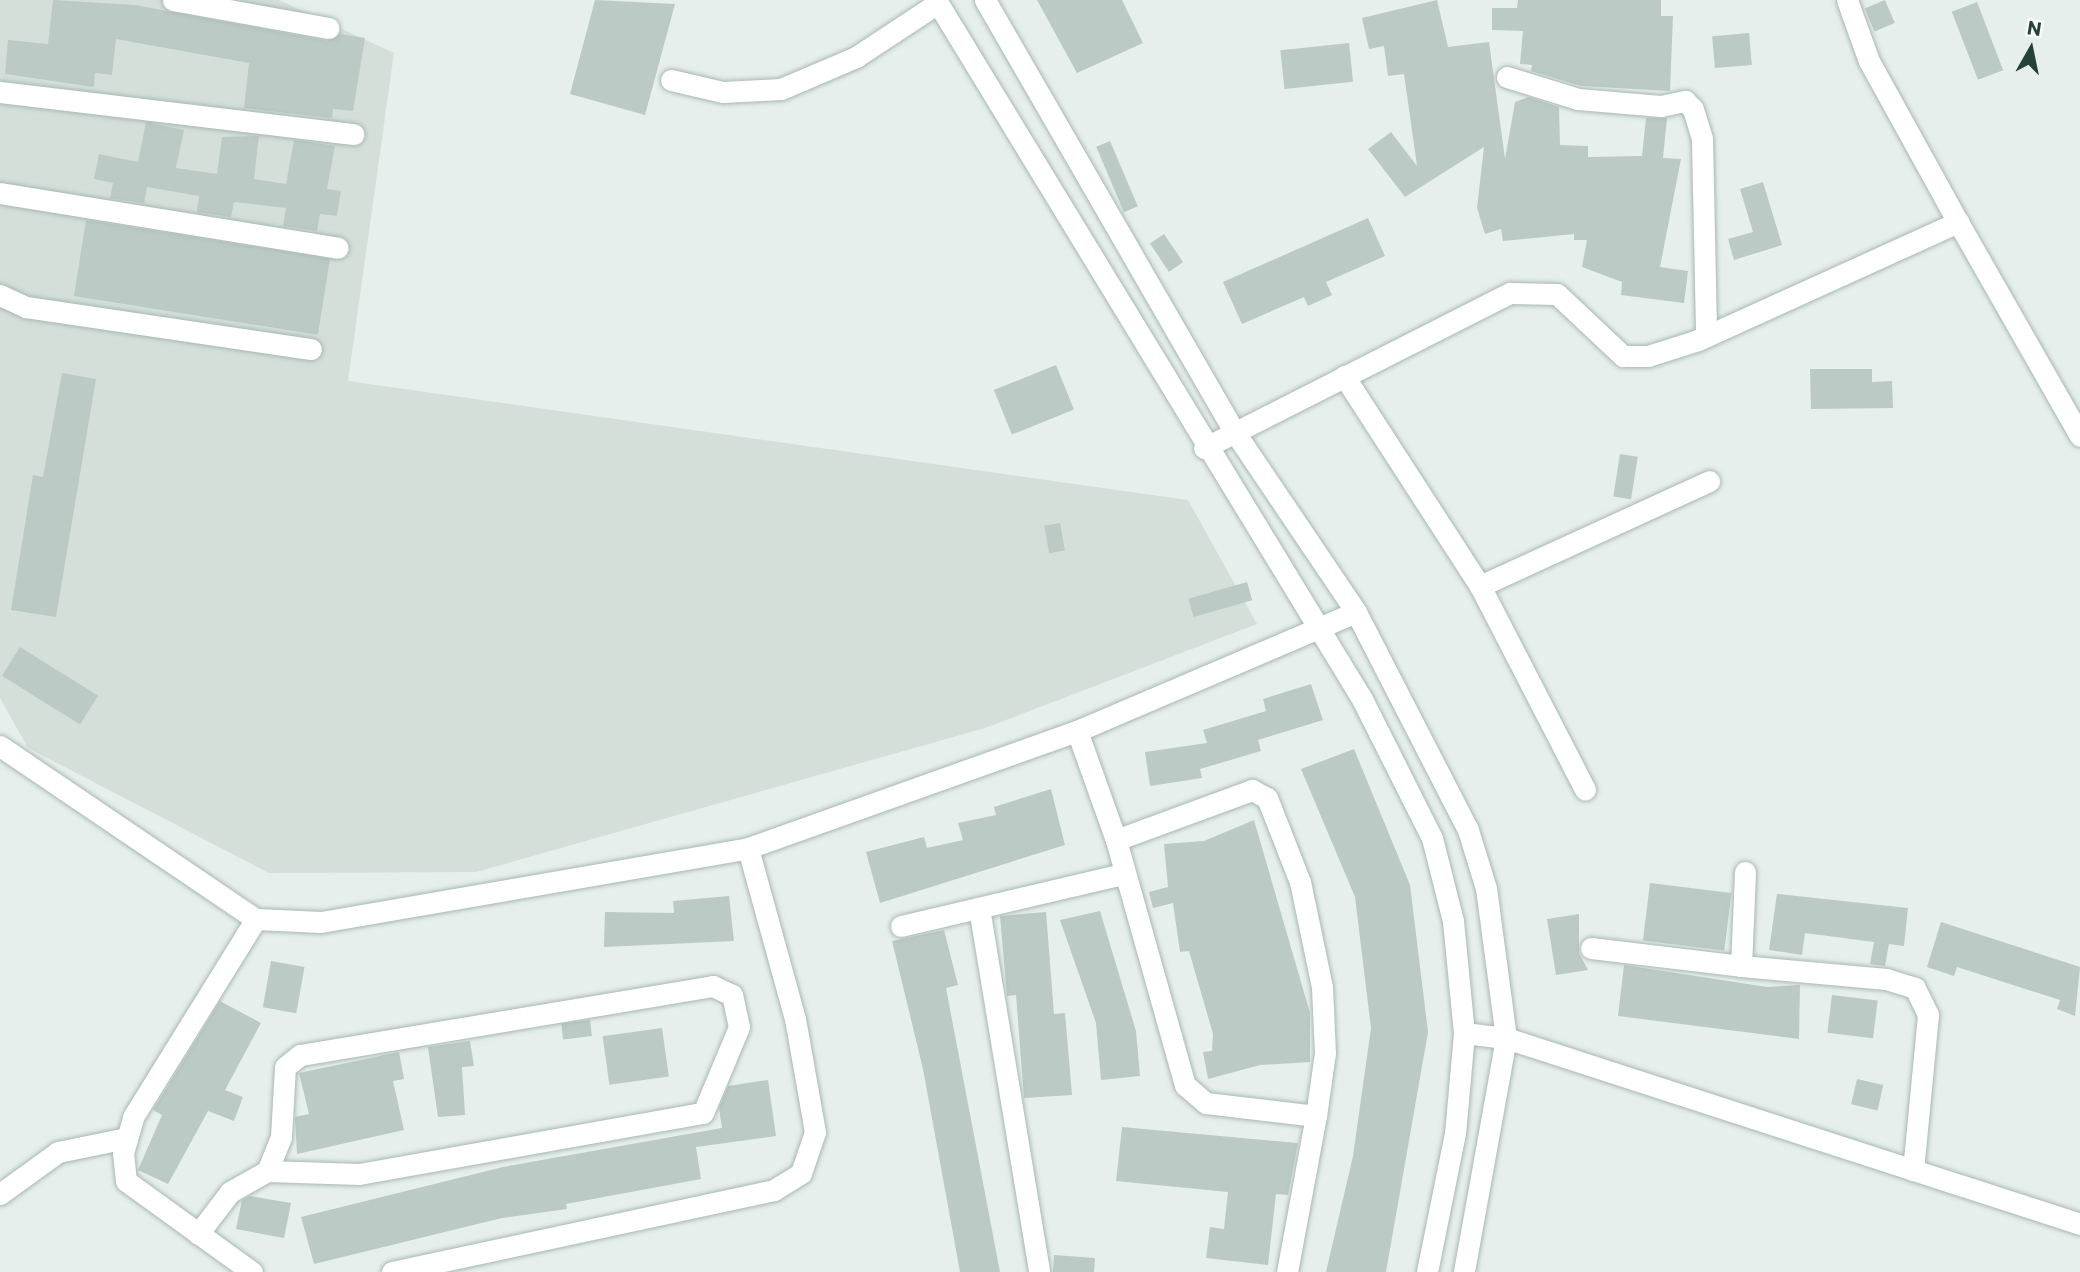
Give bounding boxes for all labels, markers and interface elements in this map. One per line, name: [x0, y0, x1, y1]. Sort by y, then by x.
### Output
north arrow: [1996, 14, 2066, 84]
text: N: [2026, 15, 2043, 40]

